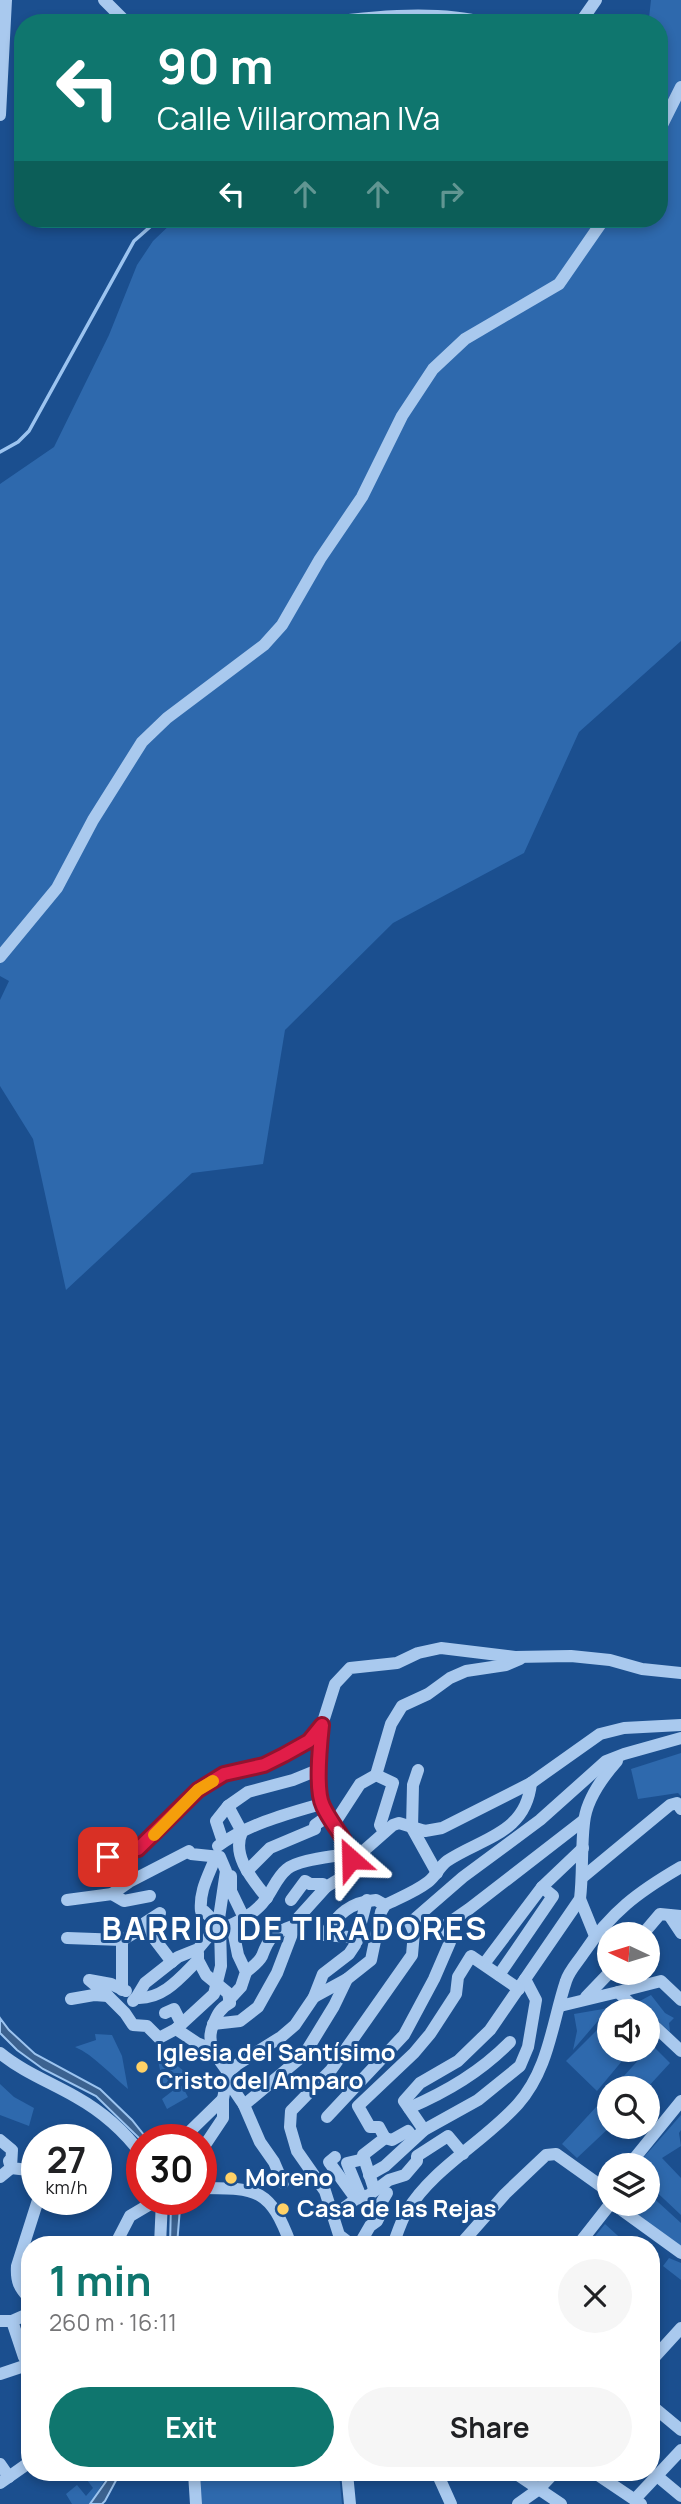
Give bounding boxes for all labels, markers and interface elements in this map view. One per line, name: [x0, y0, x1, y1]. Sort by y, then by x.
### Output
text: 90 m: [157, 32, 274, 99]
icon: left: [42, 42, 133, 133]
text: Calle Villaroman IVa: [157, 96, 440, 140]
icon: left: [213, 175, 251, 213]
icon: ahead: [286, 175, 324, 213]
icon: ahead: [359, 175, 397, 213]
icon: right: [432, 175, 470, 213]
position arrow: [314, 1822, 388, 1896]
pin: [78, 1827, 138, 1887]
icon: arrive: [89, 1838, 127, 1876]
district label: BARRIO DE TIRADORES: [102, 1906, 488, 1950]
north arrow: [597, 1922, 660, 1984]
map controls: [597, 1922, 660, 2216]
button: sound: [597, 1999, 660, 2062]
place label: Iglesia del Santísimo Cristo del Amparo: [156, 2035, 396, 2096]
marker: Iglesia del Santísimo Cristo del Amparo: [134, 2059, 150, 2075]
button: search: [597, 2076, 660, 2139]
speed limit sign: 30: [126, 2124, 217, 2215]
text: 27: [47, 2136, 86, 2184]
button: layers: [597, 2153, 660, 2216]
place label: Moreno: [245, 2160, 333, 2193]
marker: Moreno: [223, 2170, 239, 2186]
text: km/h: [46, 2175, 87, 2199]
place label: Casa de las Rejas: [297, 2191, 497, 2224]
marker: Casa de las Rejas: [275, 2201, 291, 2217]
text: 1 min: [49, 2251, 152, 2309]
button: close: [558, 2259, 632, 2333]
text: 260 m · 16:11: [49, 2306, 177, 2338]
button: Exit: [49, 2387, 334, 2467]
button: Share: [348, 2387, 632, 2467]

